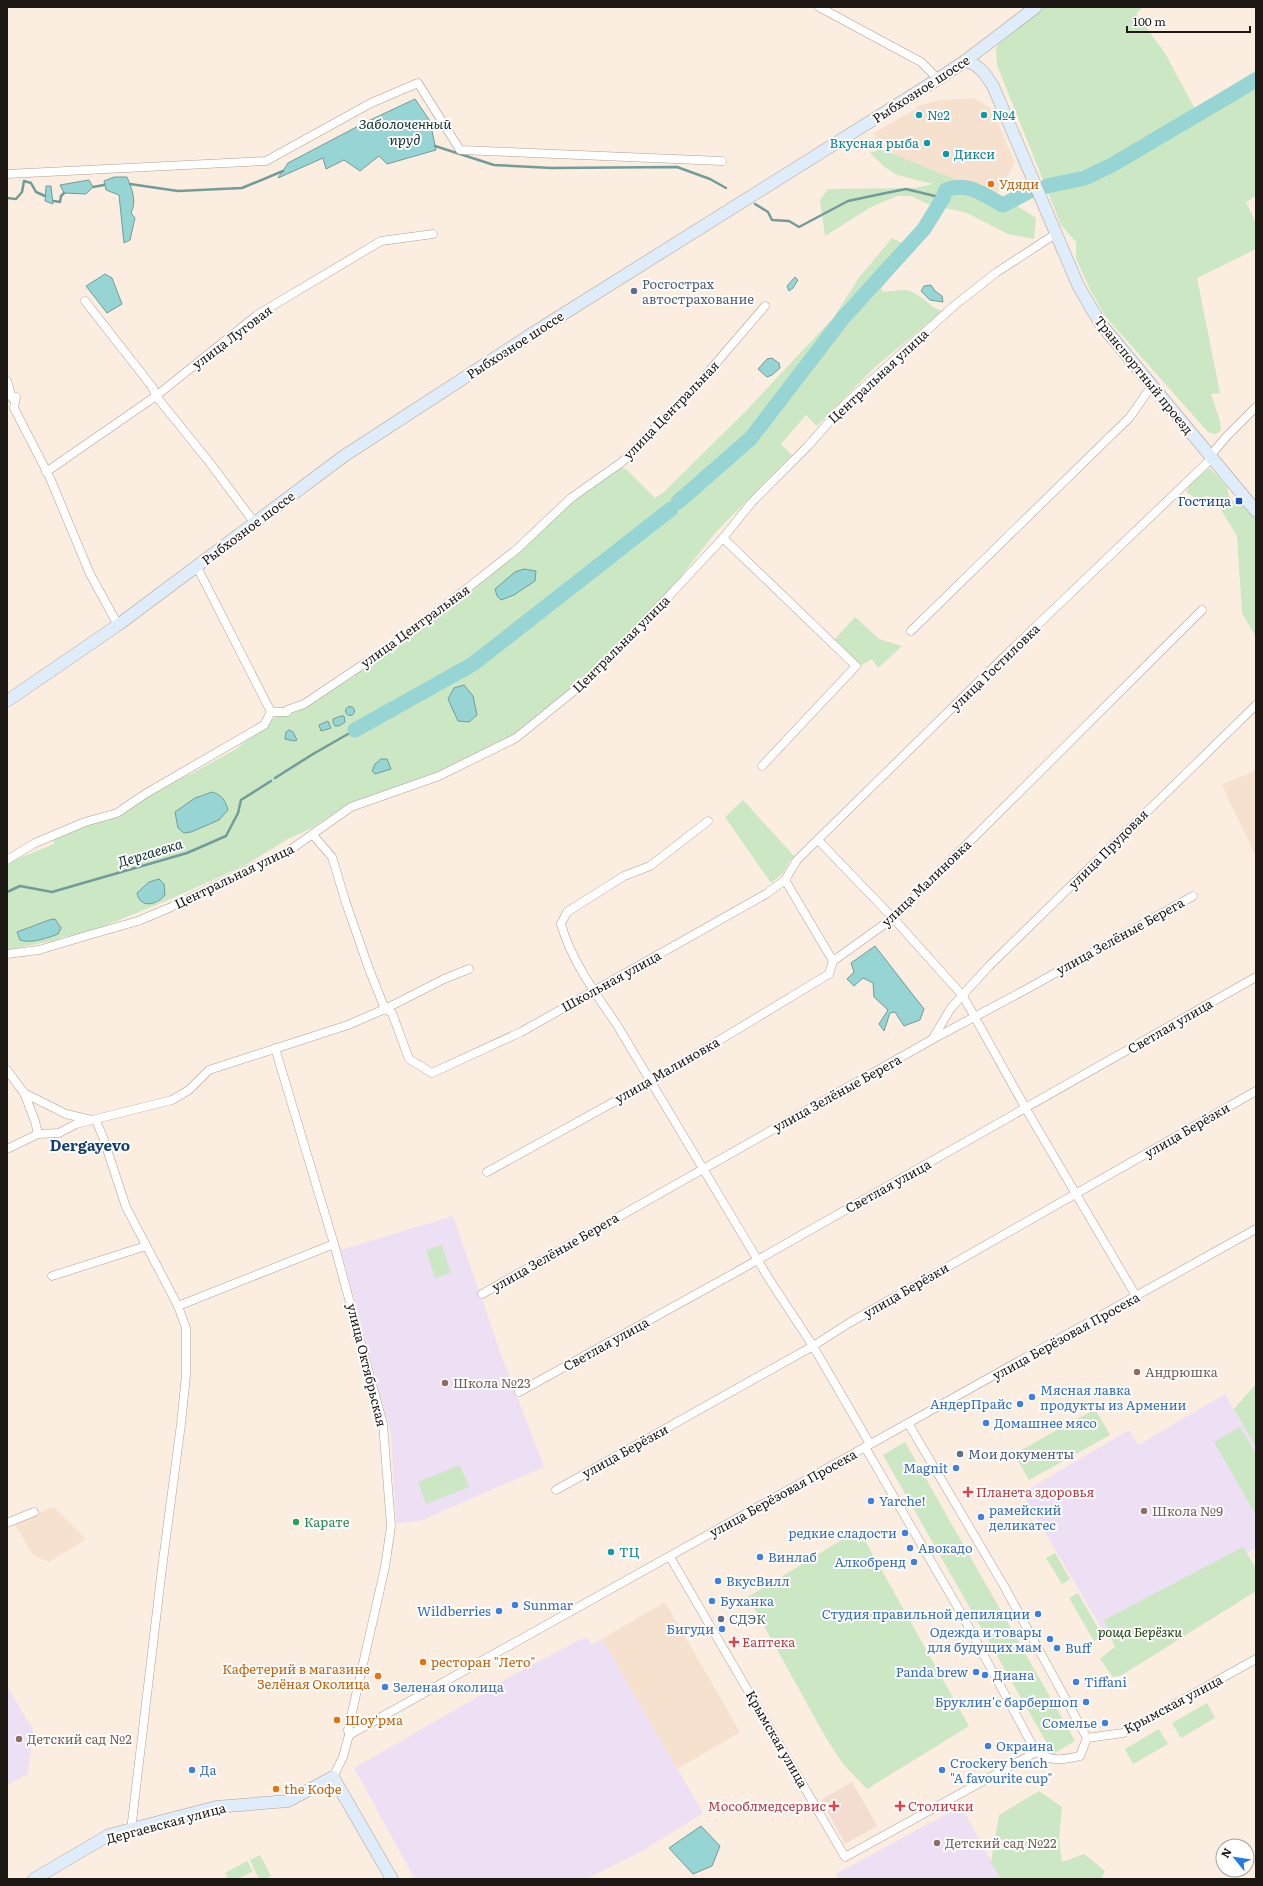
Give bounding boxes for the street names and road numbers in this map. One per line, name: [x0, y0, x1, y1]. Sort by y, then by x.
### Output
street label: Рыбхозное шоссе: [868, 50, 973, 127]
street label: улица Луговая: [188, 300, 276, 373]
street label: Рыбхозное шоссе: [462, 306, 567, 383]
street label: Транспортный проезд: [1091, 311, 1198, 438]
street label: Центральная улица: [823, 324, 932, 427]
street label: улица Центральная: [618, 356, 723, 463]
street label: Рыбхозное шоссе: [197, 486, 298, 569]
street label: улица Центральная: [356, 579, 473, 672]
street label: Центральная улица: [568, 591, 674, 697]
street label: улица Гостиловка: [946, 619, 1044, 714]
street label: улица Прудовая: [1063, 804, 1152, 893]
street label: улица Малиновка: [877, 835, 975, 931]
street label: Центральная улица: [171, 838, 297, 913]
street label: улица Зелёные Берега: [1052, 892, 1187, 979]
street label: Школьная улица: [557, 945, 664, 1016]
street label: Светлая улица: [1124, 993, 1216, 1058]
street label: улица Малиновка: [611, 1032, 723, 1107]
street label: улица Зелёные Берега: [769, 1049, 904, 1136]
street label: улица Берёзки: [1141, 1097, 1233, 1162]
street label: Светлая улица: [841, 1154, 934, 1217]
street label: улица Зелёные Берега: [488, 1207, 622, 1296]
street label: улица Берёзки: [860, 1257, 952, 1322]
street label: улица Берёзовая Просека: [989, 1287, 1143, 1384]
street label: улица Октябрьская: [343, 1301, 392, 1429]
street label: Светлая улица: [559, 1312, 652, 1375]
street label: улица Берёзки: [578, 1419, 671, 1482]
street label: улица Берёзовая Просека: [706, 1444, 860, 1541]
street label: Крымская улица: [1120, 1669, 1226, 1738]
street label: Крымская улица: [742, 1687, 813, 1791]
street label: Дергаевская улица: [104, 1797, 228, 1848]

